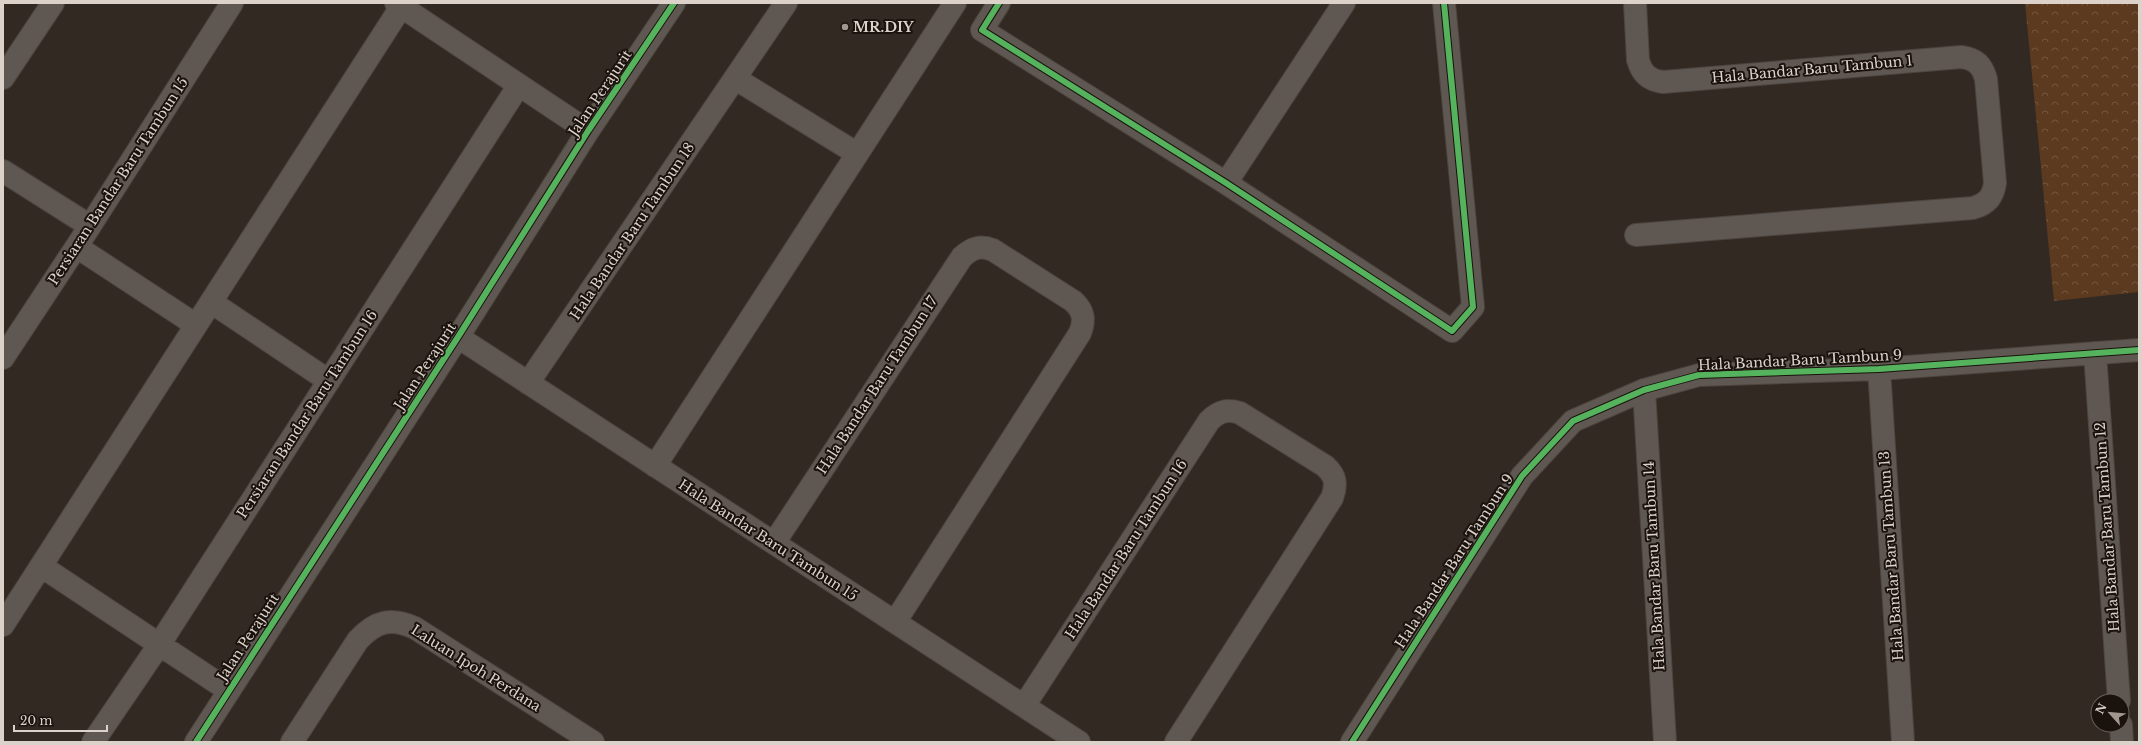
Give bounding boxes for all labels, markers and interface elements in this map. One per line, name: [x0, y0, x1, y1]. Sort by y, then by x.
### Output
place label: MR.DIY: [853, 18, 914, 36]
marker: MR.DIY: [840, 22, 850, 32]
street label: Jalan Perajurit: [563, 46, 636, 141]
street label: Hala Bandar Baru Tambun 1: [1711, 51, 1913, 87]
street label: Persiaran Bandar Baru Tambun 15: [44, 74, 192, 288]
street label: Hala Bandar Baru Tambun 18: [566, 139, 698, 323]
street label: Hala Bandar Baru Tambun 17: [813, 292, 942, 477]
street label: Persiaran Bandar Baru Tambun 16: [233, 306, 381, 522]
street label: Jalan Perajurit: [389, 318, 460, 415]
street label: Hala Bandar Baru Tambun 9: [1697, 346, 1903, 374]
street label: Hala Bandar Baru Tambun 12: [2091, 421, 2123, 633]
street label: Hala Bandar Baru Tambun 13: [1875, 450, 1907, 662]
street label: Hala Bandar Baru Tambun 16: [1061, 456, 1191, 642]
street label: Hala Bandar Baru Tambun 14: [1640, 461, 1668, 671]
street label: Hala Bandar Baru Tambun 9: [1391, 470, 1517, 652]
street label: Hala Bandar Baru Tambun 15: [675, 475, 861, 605]
street label: Jalan Perajurit: [212, 589, 283, 686]
street label: Laluan Ipoh Perdana: [408, 621, 544, 715]
north arrow: [2090, 693, 2130, 733]
text: N: [2093, 700, 2110, 716]
scale bar: [14, 707, 107, 733]
text: 20 m: [20, 713, 52, 728]

